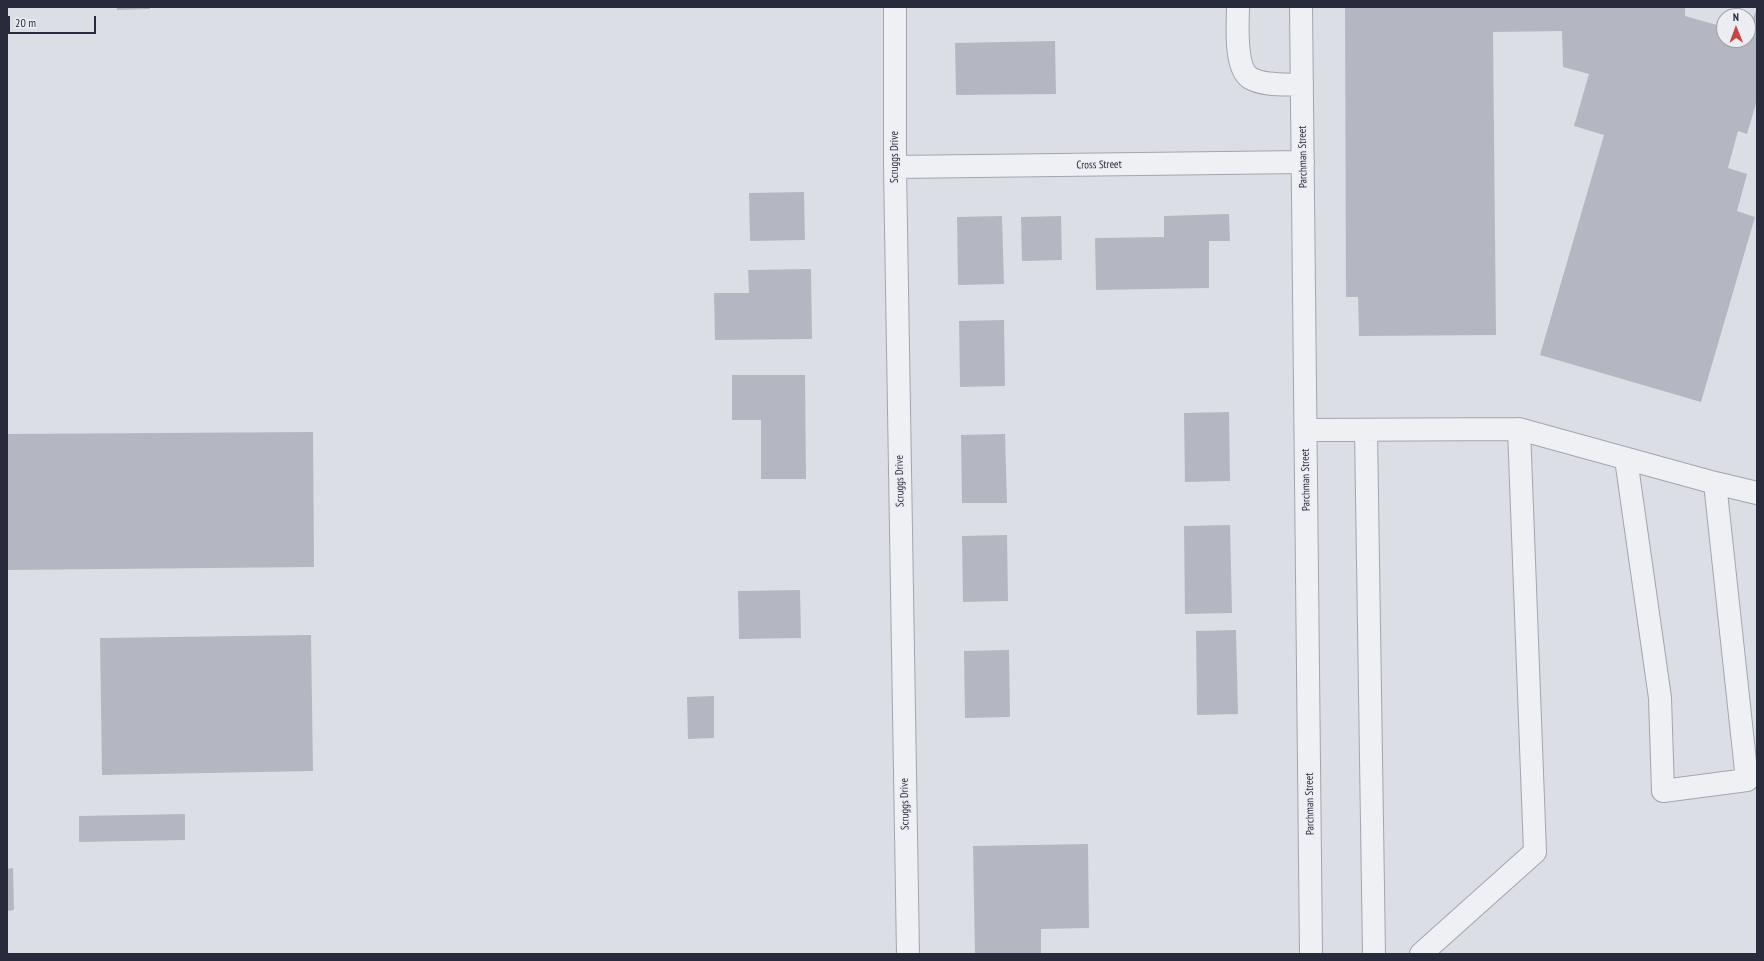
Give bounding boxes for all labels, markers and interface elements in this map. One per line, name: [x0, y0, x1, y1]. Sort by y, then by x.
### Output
scale bar: [10, 8, 98, 34]
north arrow: [1716, 8, 1756, 48]
text: N: [1733, 10, 1739, 24]
text: 20 m: [15, 15, 36, 30]
street label: Parchman Street: [1296, 126, 1310, 188]
street label: Scruggs Drive: [888, 131, 902, 183]
street label: Cross Street: [1076, 158, 1122, 172]
street label: Parchman Street: [1299, 449, 1313, 511]
street label: Scruggs Drive: [893, 455, 907, 507]
street label: Parchman Street: [1303, 773, 1317, 835]
street label: Scruggs Drive: [898, 778, 912, 830]

